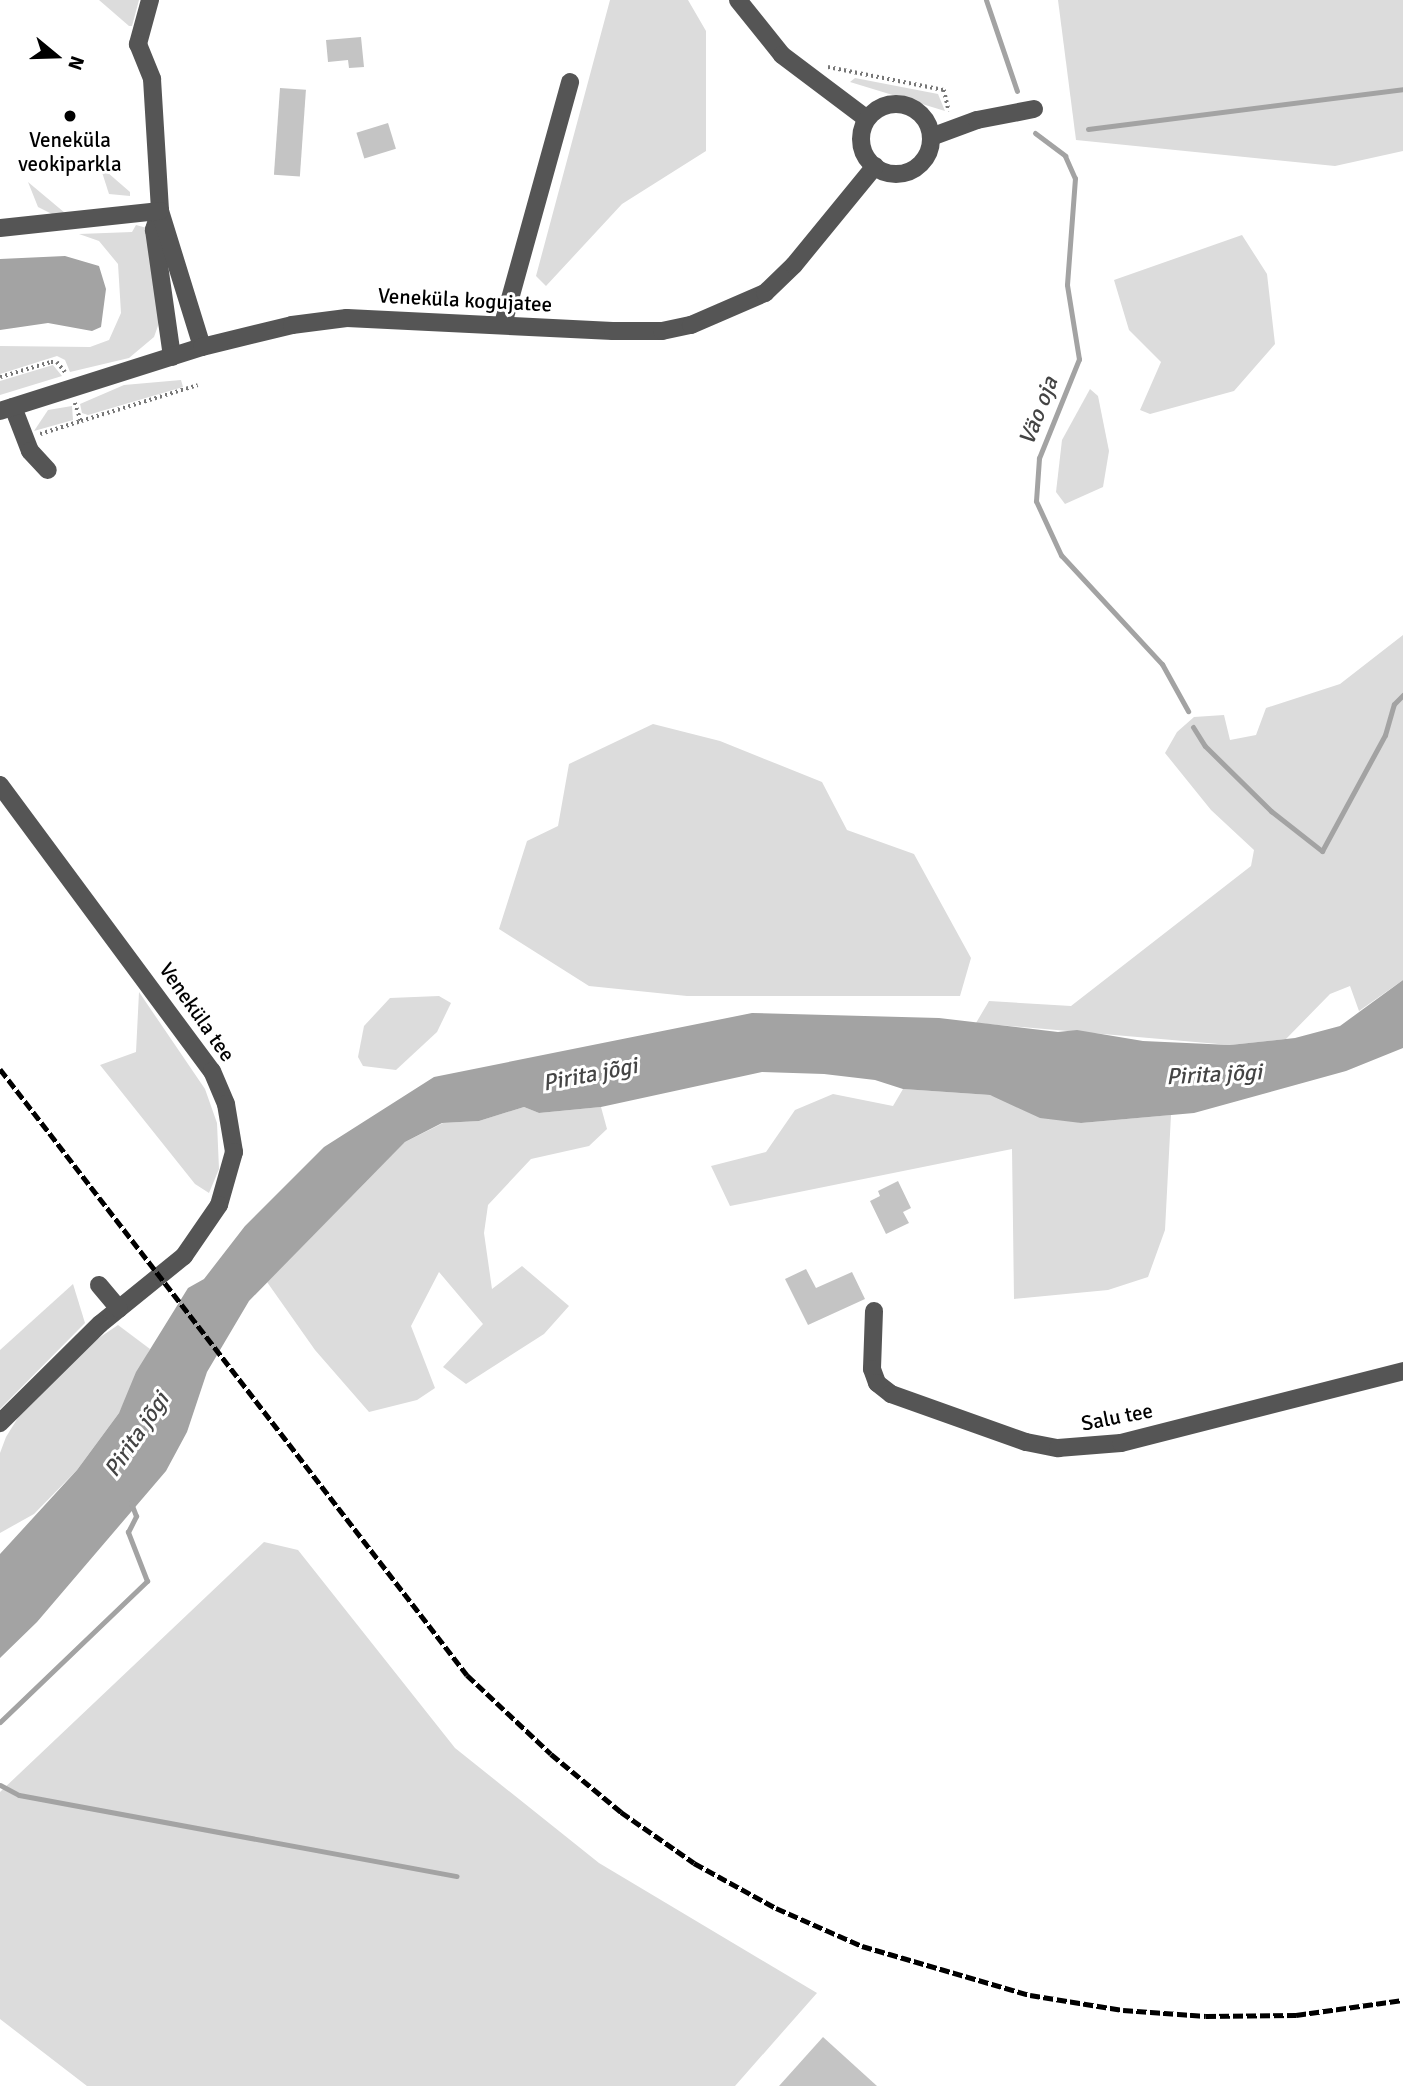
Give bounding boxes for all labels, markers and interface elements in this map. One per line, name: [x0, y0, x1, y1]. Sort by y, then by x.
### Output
north arrow: [21, 21, 91, 91]
text: N: [62, 53, 89, 73]
marker: Veneküla veokiparkla: [62, 108, 78, 124]
place label: Veneküla veokiparkla: [18, 127, 122, 177]
street label: Veneküla kogujatee: [377, 283, 553, 317]
water label: Väo oja: [1013, 373, 1065, 449]
street label: Veneküla tee: [154, 958, 240, 1066]
water label: Pirita jõgi: [540, 1052, 640, 1098]
water label: Pirita jõgi: [1165, 1059, 1263, 1091]
water label: Pirita jõgi: [99, 1388, 175, 1482]
street label: Salu tee: [1079, 1398, 1155, 1436]

